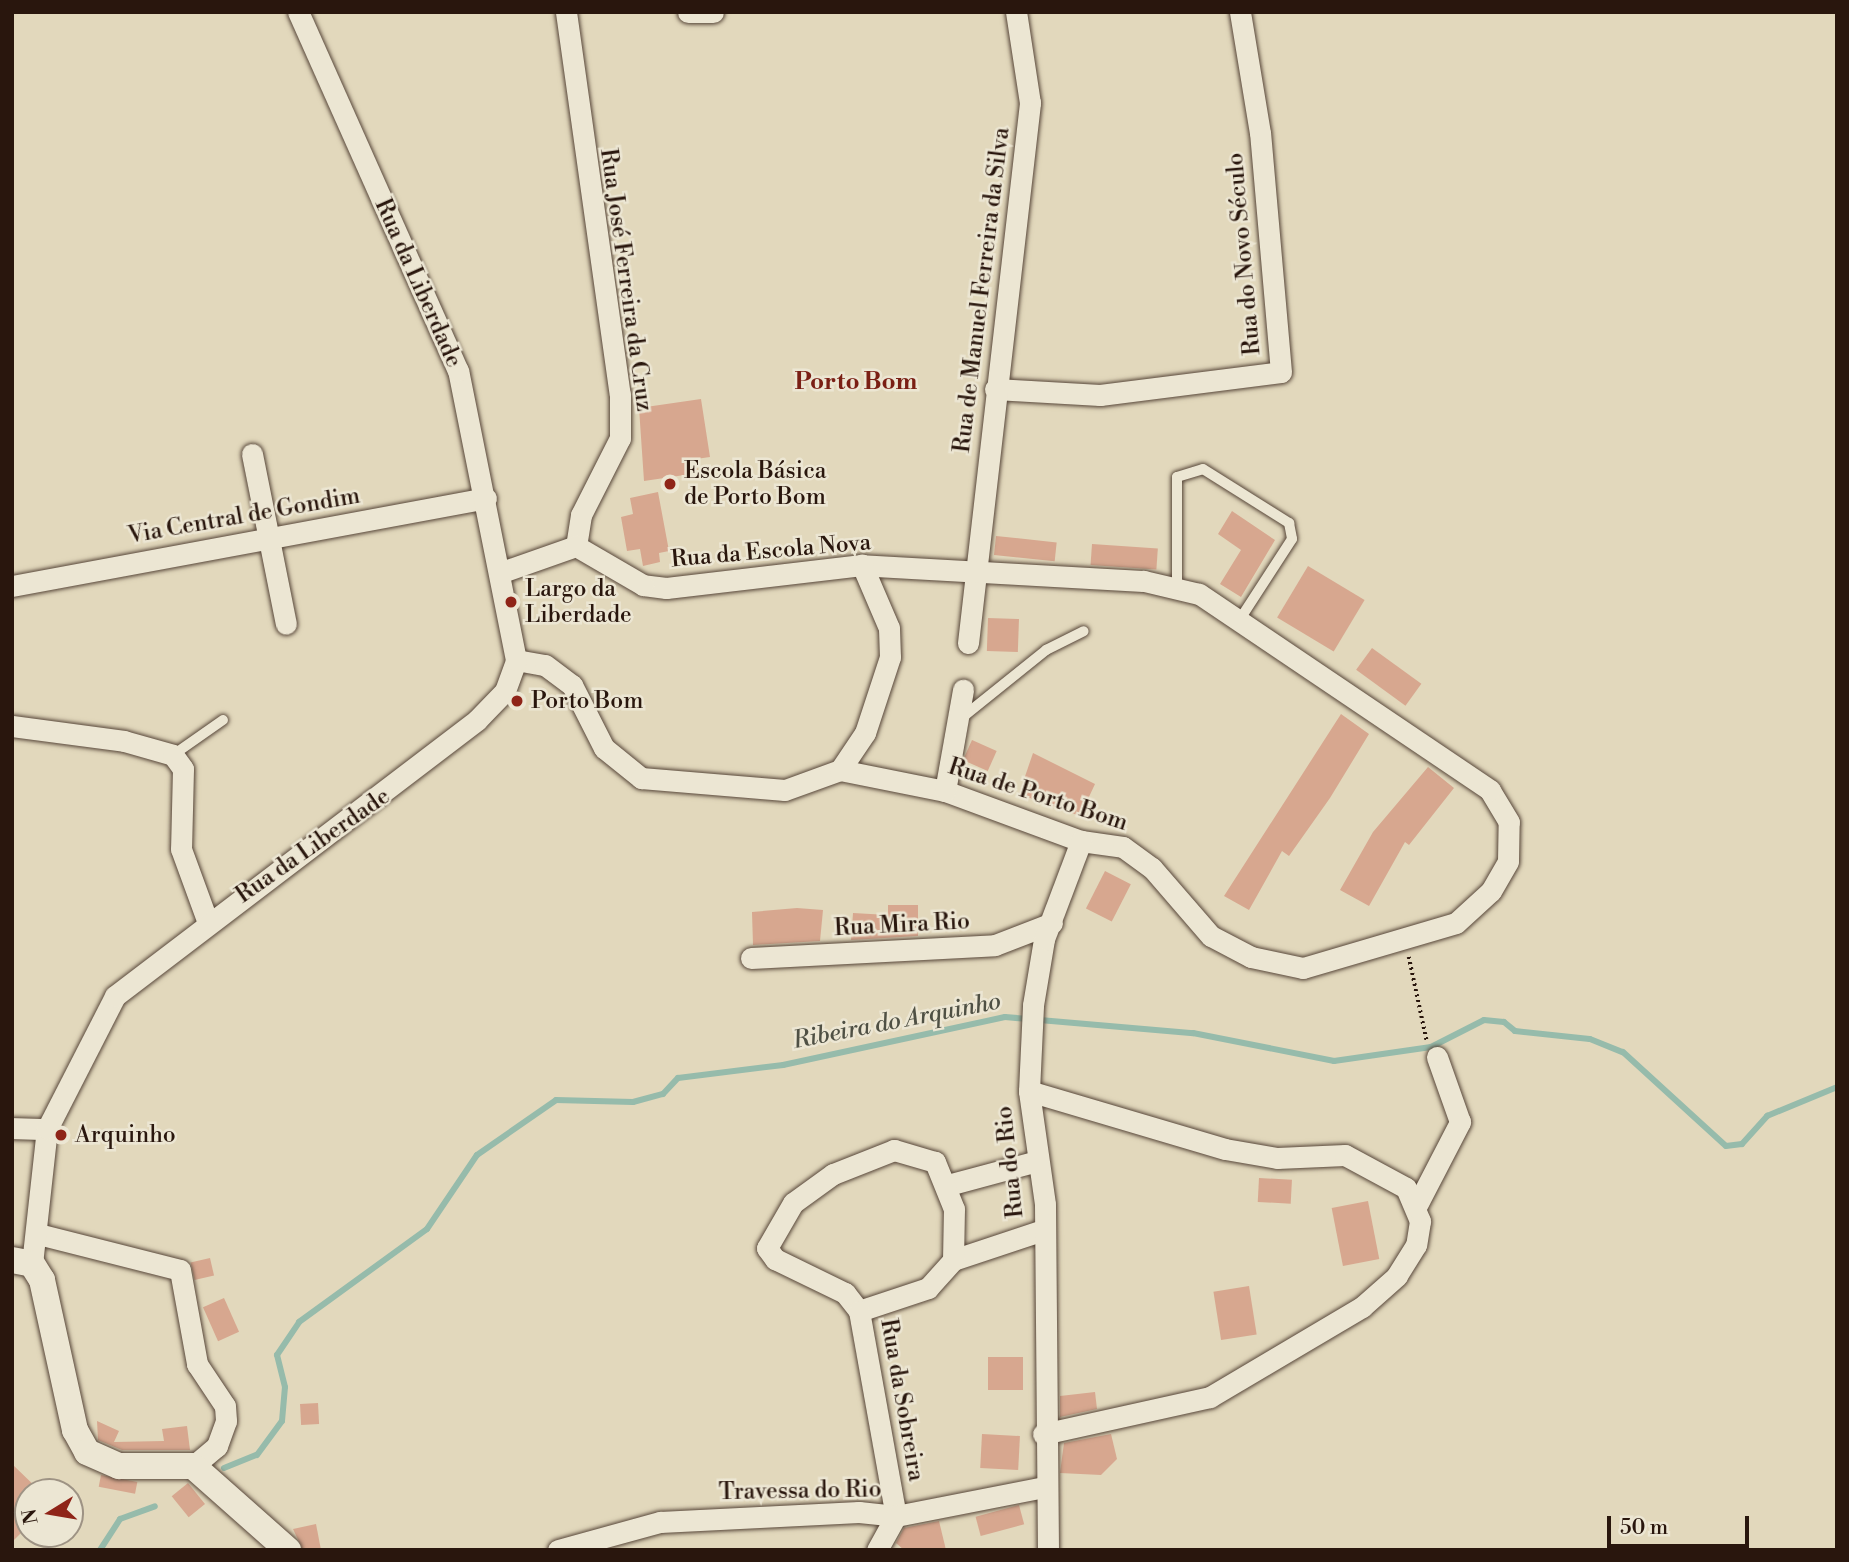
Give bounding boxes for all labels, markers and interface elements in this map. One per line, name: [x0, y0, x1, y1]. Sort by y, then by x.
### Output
street label: Rua de Manuel Ferreira da Silva: [948, 126, 1016, 454]
street label: Rua José Ferreira da Cruz: [594, 147, 658, 413]
street label: Rua do Novo Século: [1221, 152, 1267, 356]
street label: Rua da Liberdade: [368, 194, 468, 372]
district label: Porto Bom: [795, 369, 917, 397]
place label: Escola Básica de Porto Bom: [684, 457, 826, 511]
marker: Escola Básica de Porto Bom: [662, 476, 678, 492]
street label: Via Central de Gondim: [126, 482, 362, 550]
street label: Rua da Escola Nova: [670, 529, 872, 573]
place label: Largo da Liberdade: [525, 575, 632, 629]
marker: Largo da Liberdade: [503, 594, 519, 610]
place label: Porto Bom: [531, 687, 643, 715]
marker: Porto Bom: [509, 693, 525, 709]
street label: Rua de Porto Bom: [945, 753, 1131, 837]
street label: Rua da Liberdade: [231, 783, 395, 909]
street label: Rua Mira Rio: [833, 908, 971, 942]
water label: Ribeira do Arquinho: [791, 988, 1003, 1056]
street label: Rua do Rio: [990, 1105, 1030, 1219]
place label: Arquinho: [75, 1121, 176, 1149]
marker: Arquinho: [53, 1127, 69, 1143]
street label: Rua da Sobreira: [874, 1317, 930, 1483]
street label: Travessa do Rio: [718, 1476, 882, 1506]
north arrow: [14, 1478, 84, 1548]
scale bar: [1611, 1502, 1753, 1546]
text: N: [17, 1507, 44, 1526]
text: 50 m: [1620, 1515, 1668, 1541]

